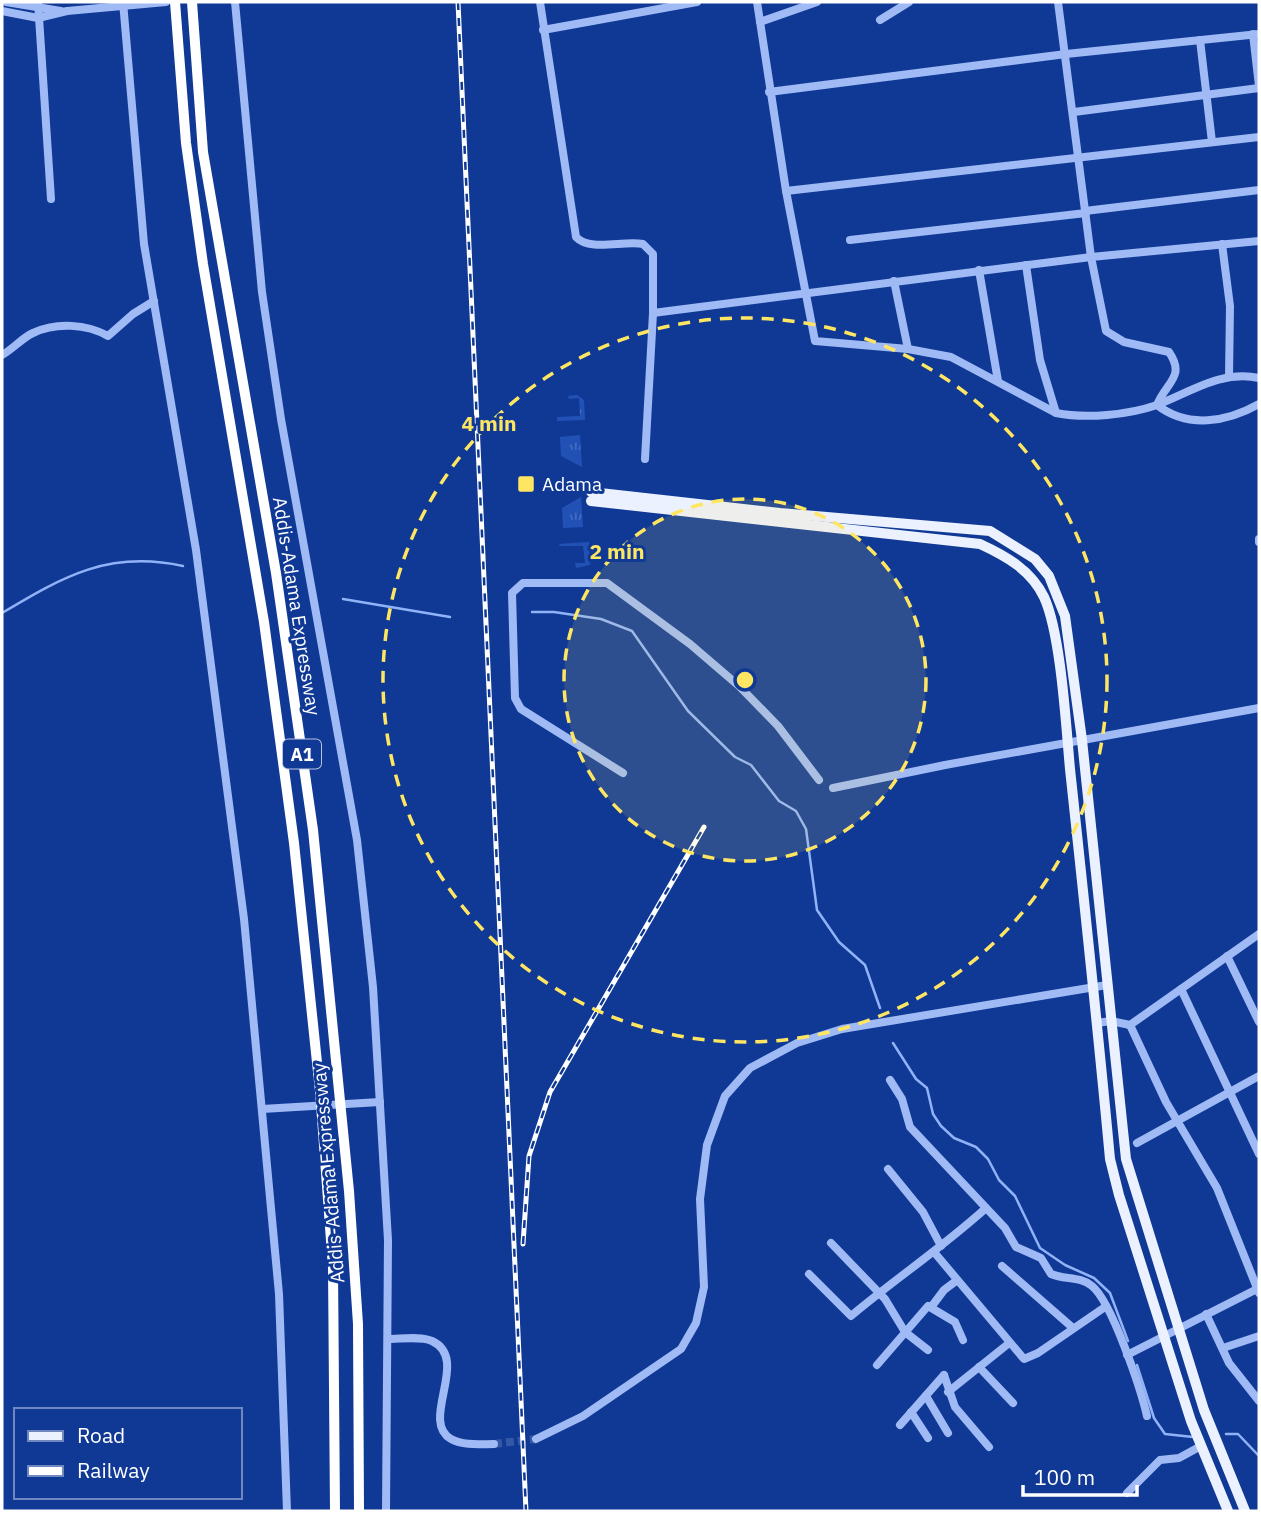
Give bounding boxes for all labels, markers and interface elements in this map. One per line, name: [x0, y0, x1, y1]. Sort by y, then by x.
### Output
text: 4 min: [462, 409, 516, 437]
place label: Adama: [542, 472, 602, 496]
marker: Adama: [516, 474, 536, 494]
street label: Addis-Adama Expressway: [268, 495, 326, 718]
text: 2 min: [590, 537, 644, 565]
centre of rings: [733, 668, 757, 692]
road number: A1: [283, 740, 321, 768]
street label: Addis-Adama Expressway: [306, 1061, 350, 1284]
legend: [14, 1408, 242, 1499]
text: Road: [77, 1421, 125, 1449]
scale bar: [1023, 1454, 1137, 1498]
text: Railway: [77, 1456, 150, 1484]
text: 100 m: [1034, 1463, 1095, 1491]

